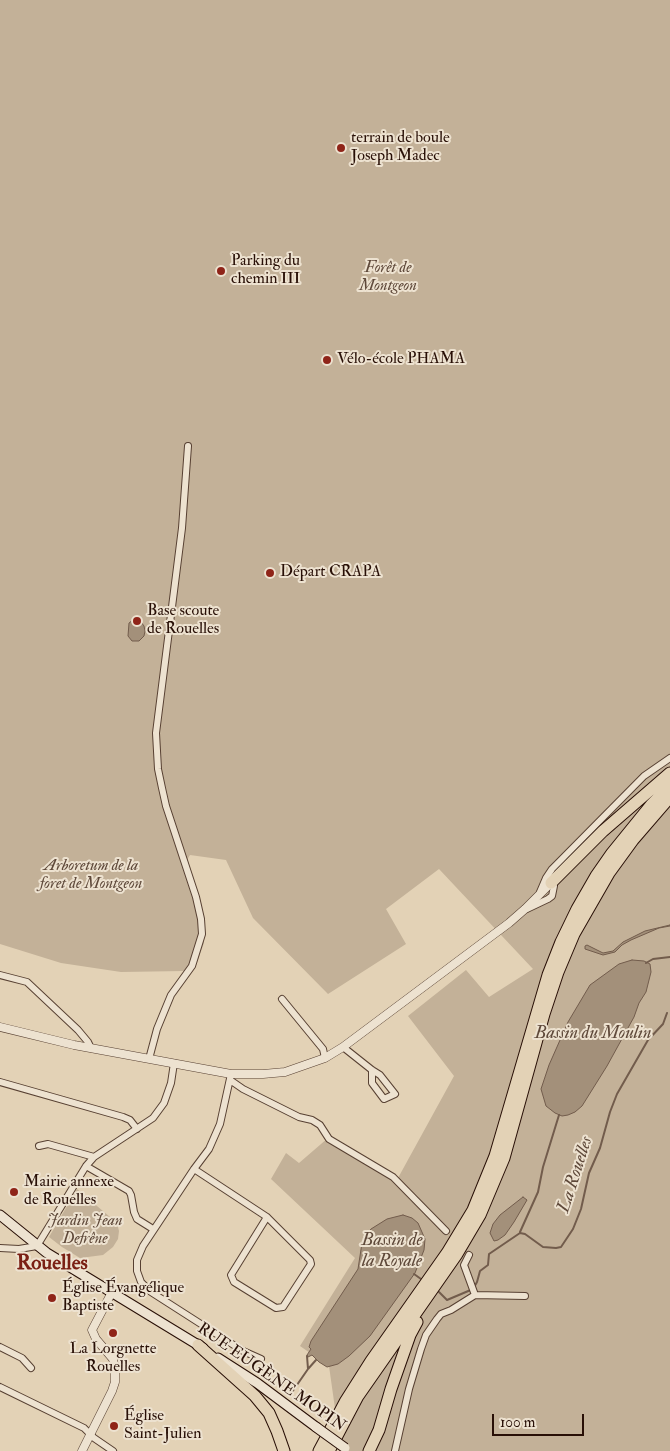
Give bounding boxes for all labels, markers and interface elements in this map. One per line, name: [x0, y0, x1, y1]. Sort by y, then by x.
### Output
place label: terrain de boule Joseph Madec: [351, 129, 450, 167]
marker: terrain de boule Joseph Madec: [335, 142, 347, 154]
place label: Parking du chemin III: [231, 252, 300, 290]
park label: Forêt de Montgeon: [359, 259, 417, 297]
marker: Parking du chemin III: [215, 265, 227, 277]
place label: Vélo-école PHAMA: [337, 350, 465, 370]
marker: Vélo-école PHAMA: [321, 354, 333, 366]
place label: Départ CRAPA: [280, 563, 381, 583]
marker: Départ CRAPA: [264, 567, 276, 579]
place label: Base scoute de Rouelles: [147, 602, 219, 640]
marker: Base scoute de Rouelles: [131, 615, 143, 627]
park label: Arboretum de la foret de Montgeon: [40, 857, 142, 895]
water label: Bassin du Moulin: [534, 1023, 652, 1045]
water label: La Rouelles: [554, 1134, 598, 1216]
place label: Mairie annexe de Rouelles: [24, 1173, 114, 1211]
marker: Mairie annexe de Rouelles: [8, 1186, 20, 1198]
park label: Jardin Jean Defrêne: [47, 1212, 123, 1250]
water label: Bassin de la Royale: [362, 1230, 422, 1272]
district label: Rouelles: [16, 1251, 88, 1277]
place label: Église Évangélique Baptiste: [62, 1279, 184, 1317]
marker: Église Évangélique Baptiste: [46, 1292, 58, 1304]
street label: RUE EUGÈNE MOPIN: [193, 1319, 349, 1437]
marker: La Lorgnette Rouelles: [107, 1327, 119, 1339]
place label: La Lorgnette Rouelles: [70, 1340, 156, 1378]
scale bar: [495, 1404, 588, 1436]
place label: Église Saint-Julien: [124, 1407, 202, 1445]
text: 100 m: [500, 1413, 535, 1432]
marker: Église Saint-Julien: [108, 1420, 120, 1432]

